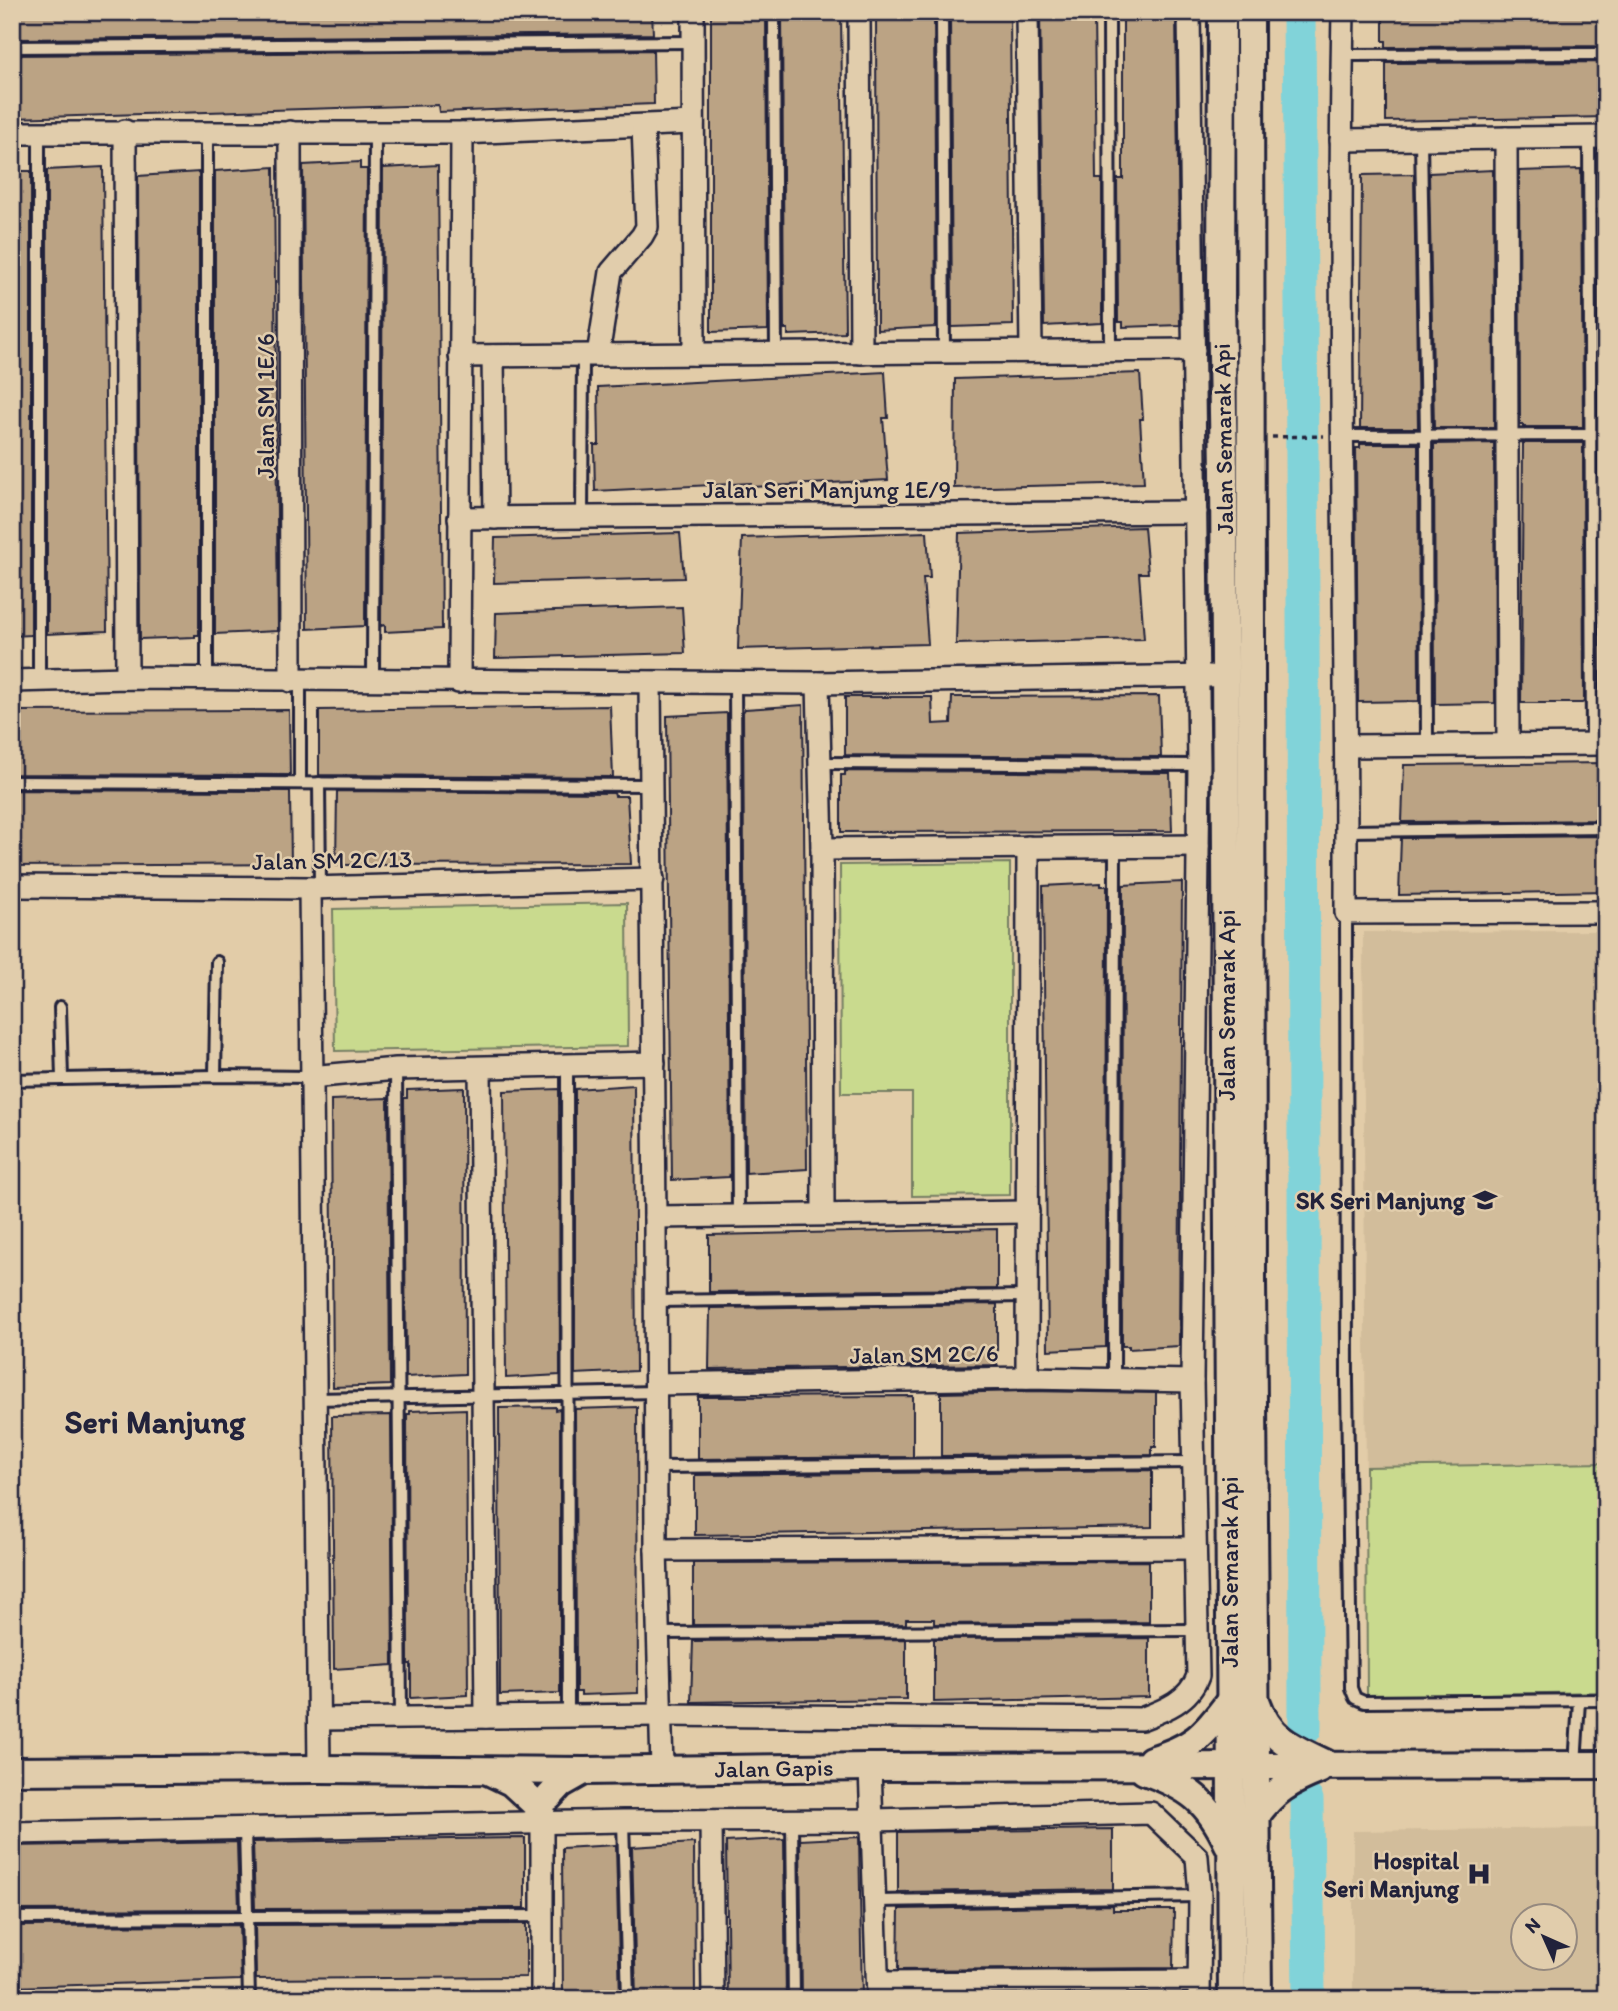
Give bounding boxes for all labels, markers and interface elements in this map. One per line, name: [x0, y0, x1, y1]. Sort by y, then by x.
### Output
street label: Jalan SM 1E/6: [251, 333, 280, 479]
street label: Jalan Semarak Api: [1207, 343, 1239, 535]
street label: Jalan Seri Manjung 1E/9: [703, 475, 951, 504]
street label: Jalan SM 2C/13: [252, 844, 412, 876]
street label: Jalan Semarak Api: [1212, 909, 1241, 1101]
place label: SK Seri Manjung: [1296, 1186, 1466, 1216]
school or university icon: SK Seri Manjung: [1471, 1186, 1499, 1214]
street label: Jalan SM 2C/6: [849, 1338, 999, 1370]
district label: Seri Manjung: [65, 1403, 246, 1441]
street label: Jalan Semarak Api: [1215, 1476, 1244, 1668]
street label: Jalan Gapis: [714, 1752, 834, 1784]
place label: Hospital Seri Manjung: [1323, 1846, 1460, 1904]
hospital icon: Hospital Seri Manjung: [1465, 1860, 1493, 1888]
north arrow: [1510, 1902, 1580, 1972]
text: N: [1520, 1913, 1545, 1938]

